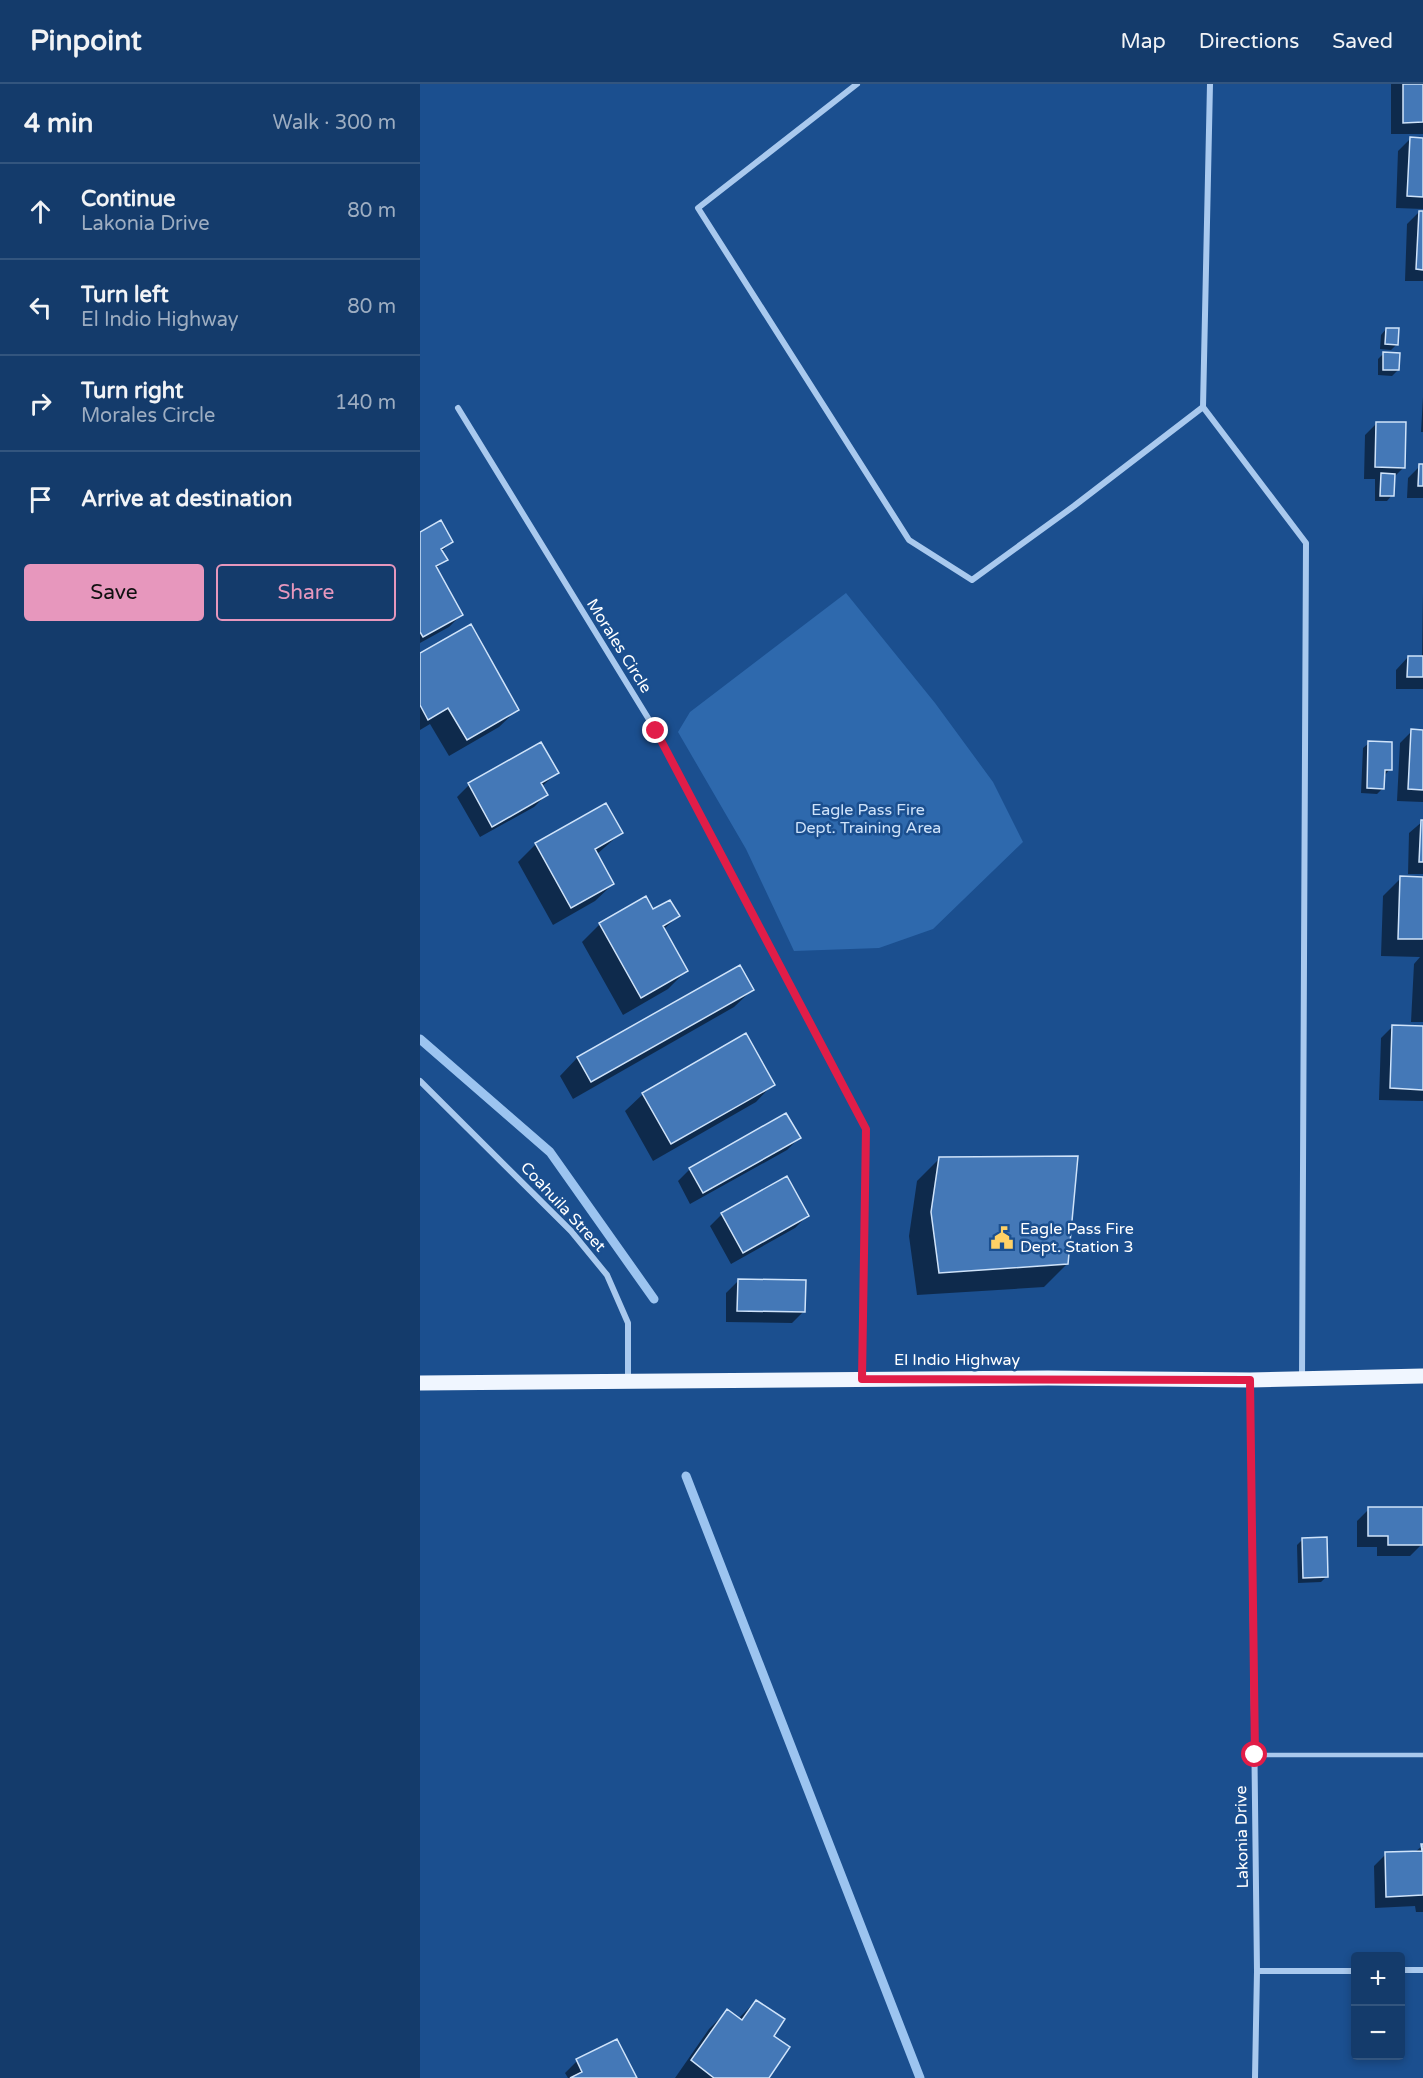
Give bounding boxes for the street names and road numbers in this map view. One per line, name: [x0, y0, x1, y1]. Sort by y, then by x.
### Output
street label: Morales Circle: [582, 595, 656, 697]
street label: Coahuila Street: [516, 1158, 610, 1256]
street label: El Indio Highway: [894, 1350, 1020, 1370]
street label: Lakonia Drive: [1231, 1785, 1253, 1889]

